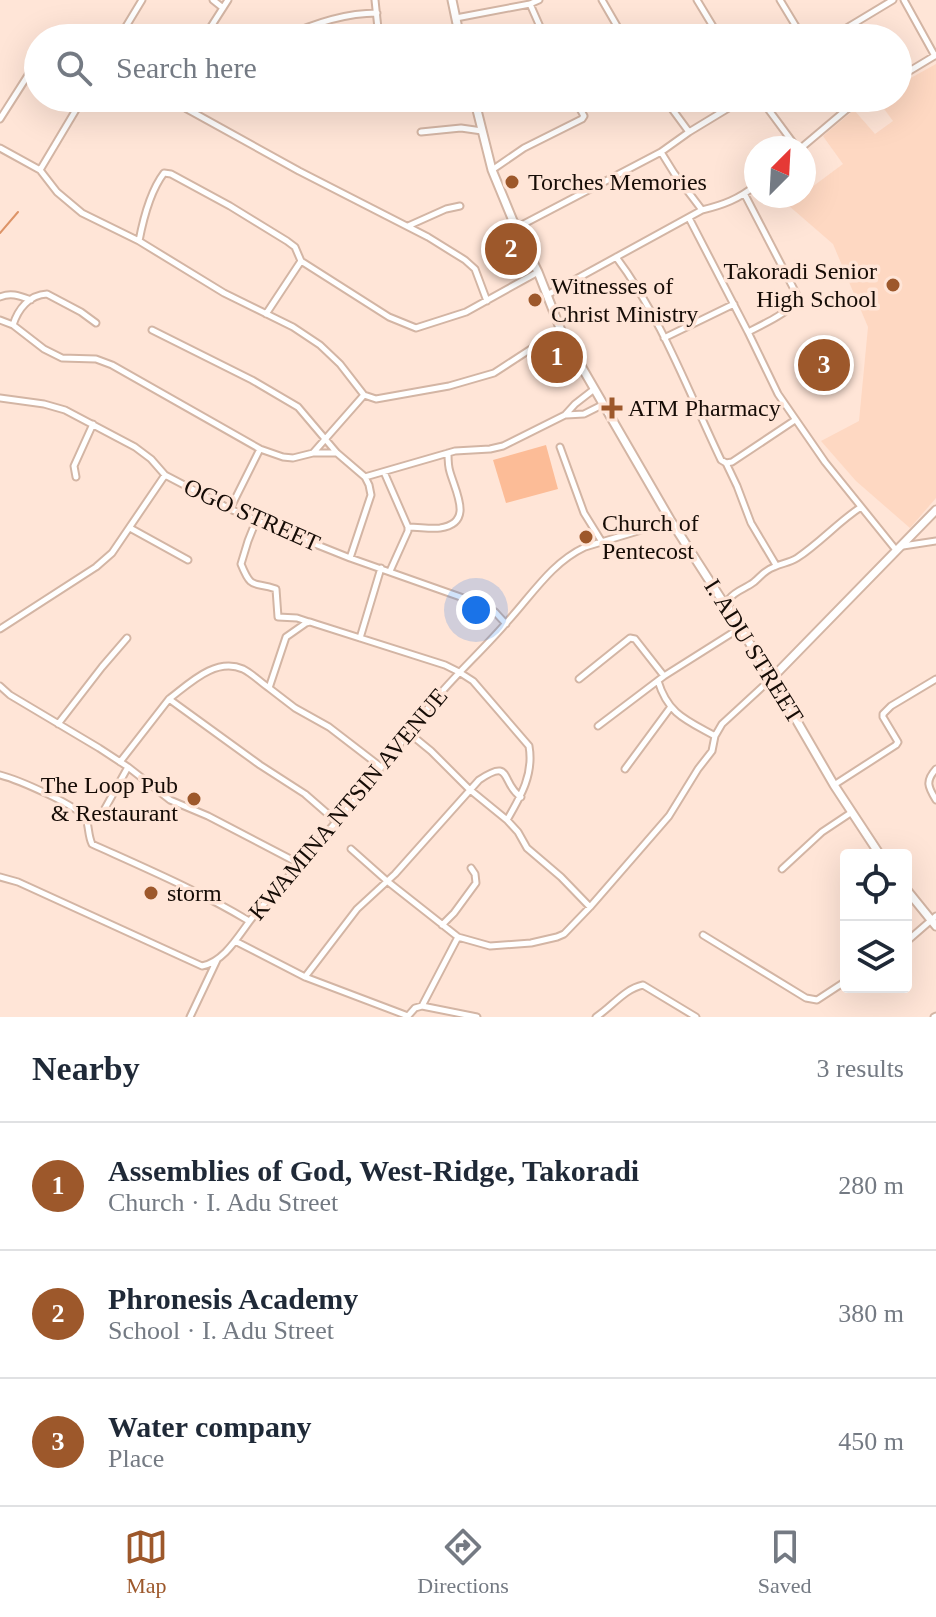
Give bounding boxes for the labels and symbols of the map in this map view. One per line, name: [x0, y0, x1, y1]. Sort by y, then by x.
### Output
north arrow: [744, 136, 816, 208]
place label: Torches Memories: [528, 169, 707, 195]
marker: Torches Memories: [503, 173, 521, 191]
pin: 2: [485, 219, 537, 279]
place label: Takoradi Senior High School: [723, 258, 877, 312]
place label: Witnesses of Christ Ministry: [551, 273, 698, 327]
marker: Takoradi Senior High School: [884, 276, 902, 294]
marker: Witnesses of Christ Ministry: [526, 291, 544, 309]
pin: 1: [531, 327, 583, 387]
pin: 3: [798, 335, 850, 395]
place label: ATM Pharmacy: [628, 395, 781, 421]
marker: ATM Pharmacy: [603, 399, 621, 417]
street label: OGO STREET: [180, 473, 324, 557]
place label: Church of Pentecost: [602, 510, 699, 564]
marker: Church of Pentecost: [577, 528, 595, 546]
street label: I. ADU STREET: [699, 574, 809, 728]
your location: [456, 590, 496, 630]
street label: KWAMINA NTSIN AVENUE: [243, 683, 453, 925]
place label: The Loop Pub & Restaurant: [41, 772, 178, 826]
marker: The Loop Pub & Restaurant: [185, 790, 203, 808]
place label: storm: [167, 880, 222, 906]
marker: storm: [142, 884, 160, 902]

